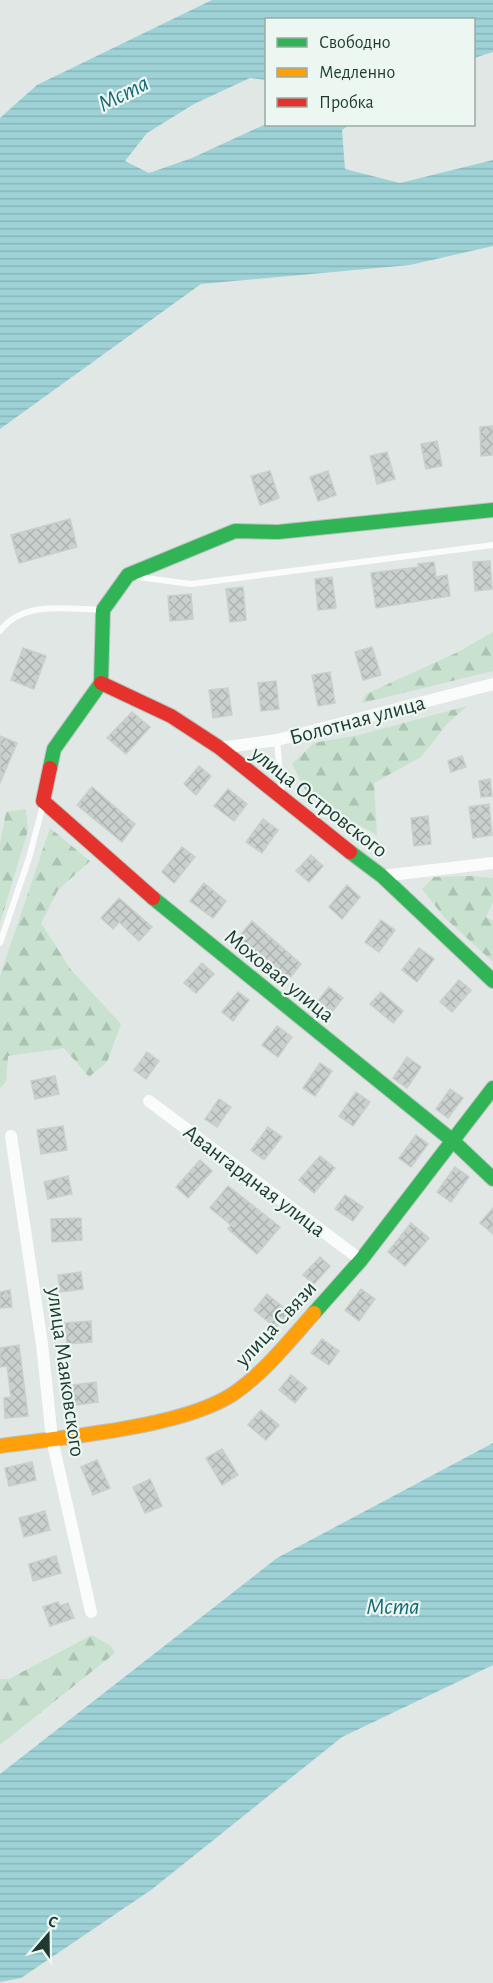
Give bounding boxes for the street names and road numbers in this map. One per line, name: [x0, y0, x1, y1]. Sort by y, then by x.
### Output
street label: Болотная улица: [287, 691, 427, 749]
street label: улица Островского: [246, 741, 392, 862]
street label: Моховая улица: [220, 925, 338, 1027]
street label: Авангардная улица: [179, 1120, 330, 1241]
street label: улица Связи: [230, 1277, 321, 1372]
street label: улица Маяковского: [43, 1285, 89, 1458]

